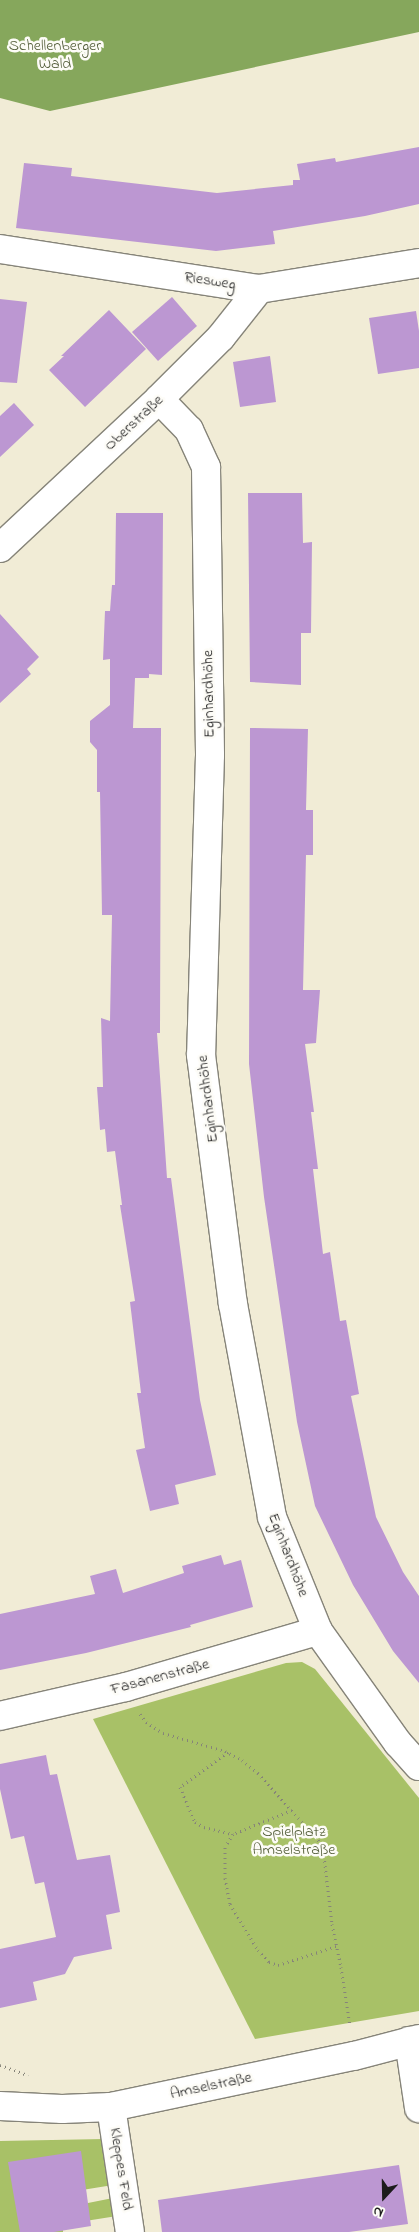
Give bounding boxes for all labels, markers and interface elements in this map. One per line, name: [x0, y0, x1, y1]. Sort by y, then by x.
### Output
park label: Schellenberger Wald: [9, 36, 101, 74]
street label: Riesweg: [183, 267, 237, 295]
street label: Oberstraße: [100, 391, 168, 455]
street label: Eginhardhöhe: [199, 650, 219, 738]
street label: Eginhardhöhe: [193, 1054, 223, 1144]
street label: Eginhardhöhe: [263, 1510, 313, 1600]
street label: Fasanenstraße: [109, 1655, 211, 1699]
park label: Spielplatz Amselstraße: [253, 1822, 335, 1860]
street label: Amselstraße: [168, 2068, 254, 2104]
street label: Kleppes Feld: [105, 2126, 137, 2212]
north arrow: [359, 2172, 409, 2222]
text: N: [370, 2200, 387, 2223]

